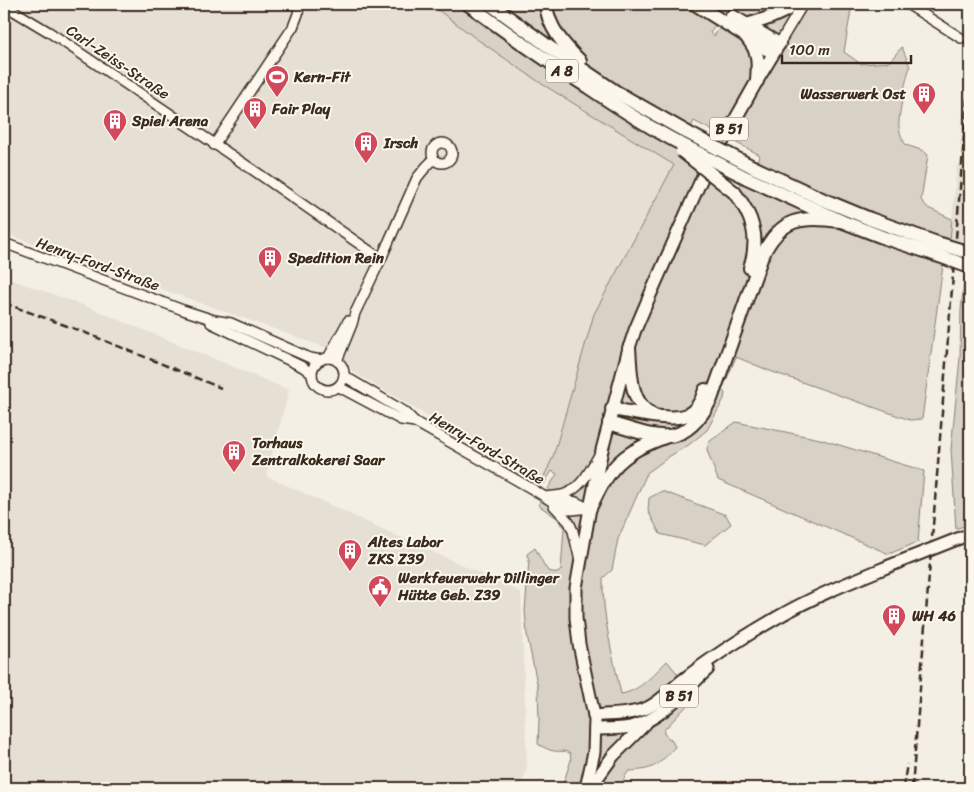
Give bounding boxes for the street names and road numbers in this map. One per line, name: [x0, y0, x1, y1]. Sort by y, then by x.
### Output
street label: Carl-Zeiss-Straße: [61, 18, 175, 107]
road number: A 8: [546, 59, 578, 82]
road number: B 51: [710, 118, 748, 140]
street label: Henry-Ford-Straße: [33, 230, 164, 299]
street label: Henry-Ford-Straße: [424, 404, 550, 492]
road number: B 51: [660, 684, 698, 708]

